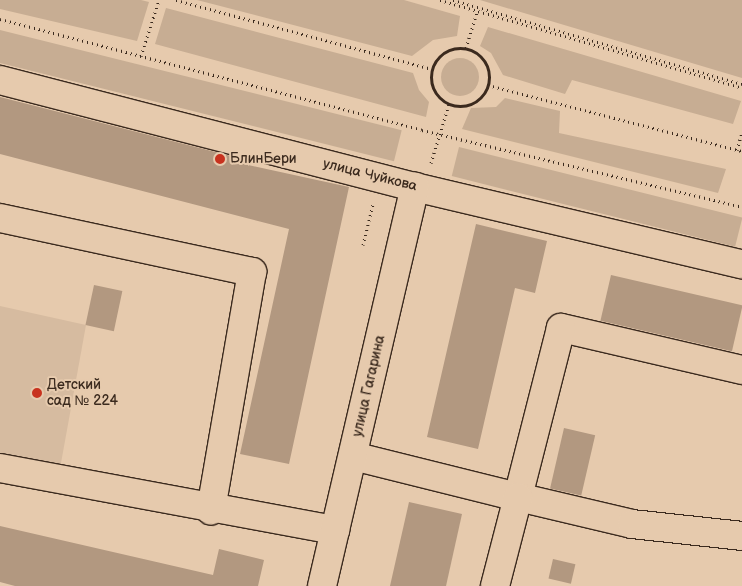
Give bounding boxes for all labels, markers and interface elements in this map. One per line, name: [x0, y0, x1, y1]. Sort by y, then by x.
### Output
place label: БлинБери: [230, 151, 297, 167]
marker: БлинБери: [214, 153, 226, 165]
street label: улица Чуйкова: [321, 155, 419, 195]
street label: улица Гагарина: [349, 334, 389, 438]
place label: Детский сад № 224: [47, 377, 118, 410]
marker: Детский сад № 224: [31, 387, 43, 399]

